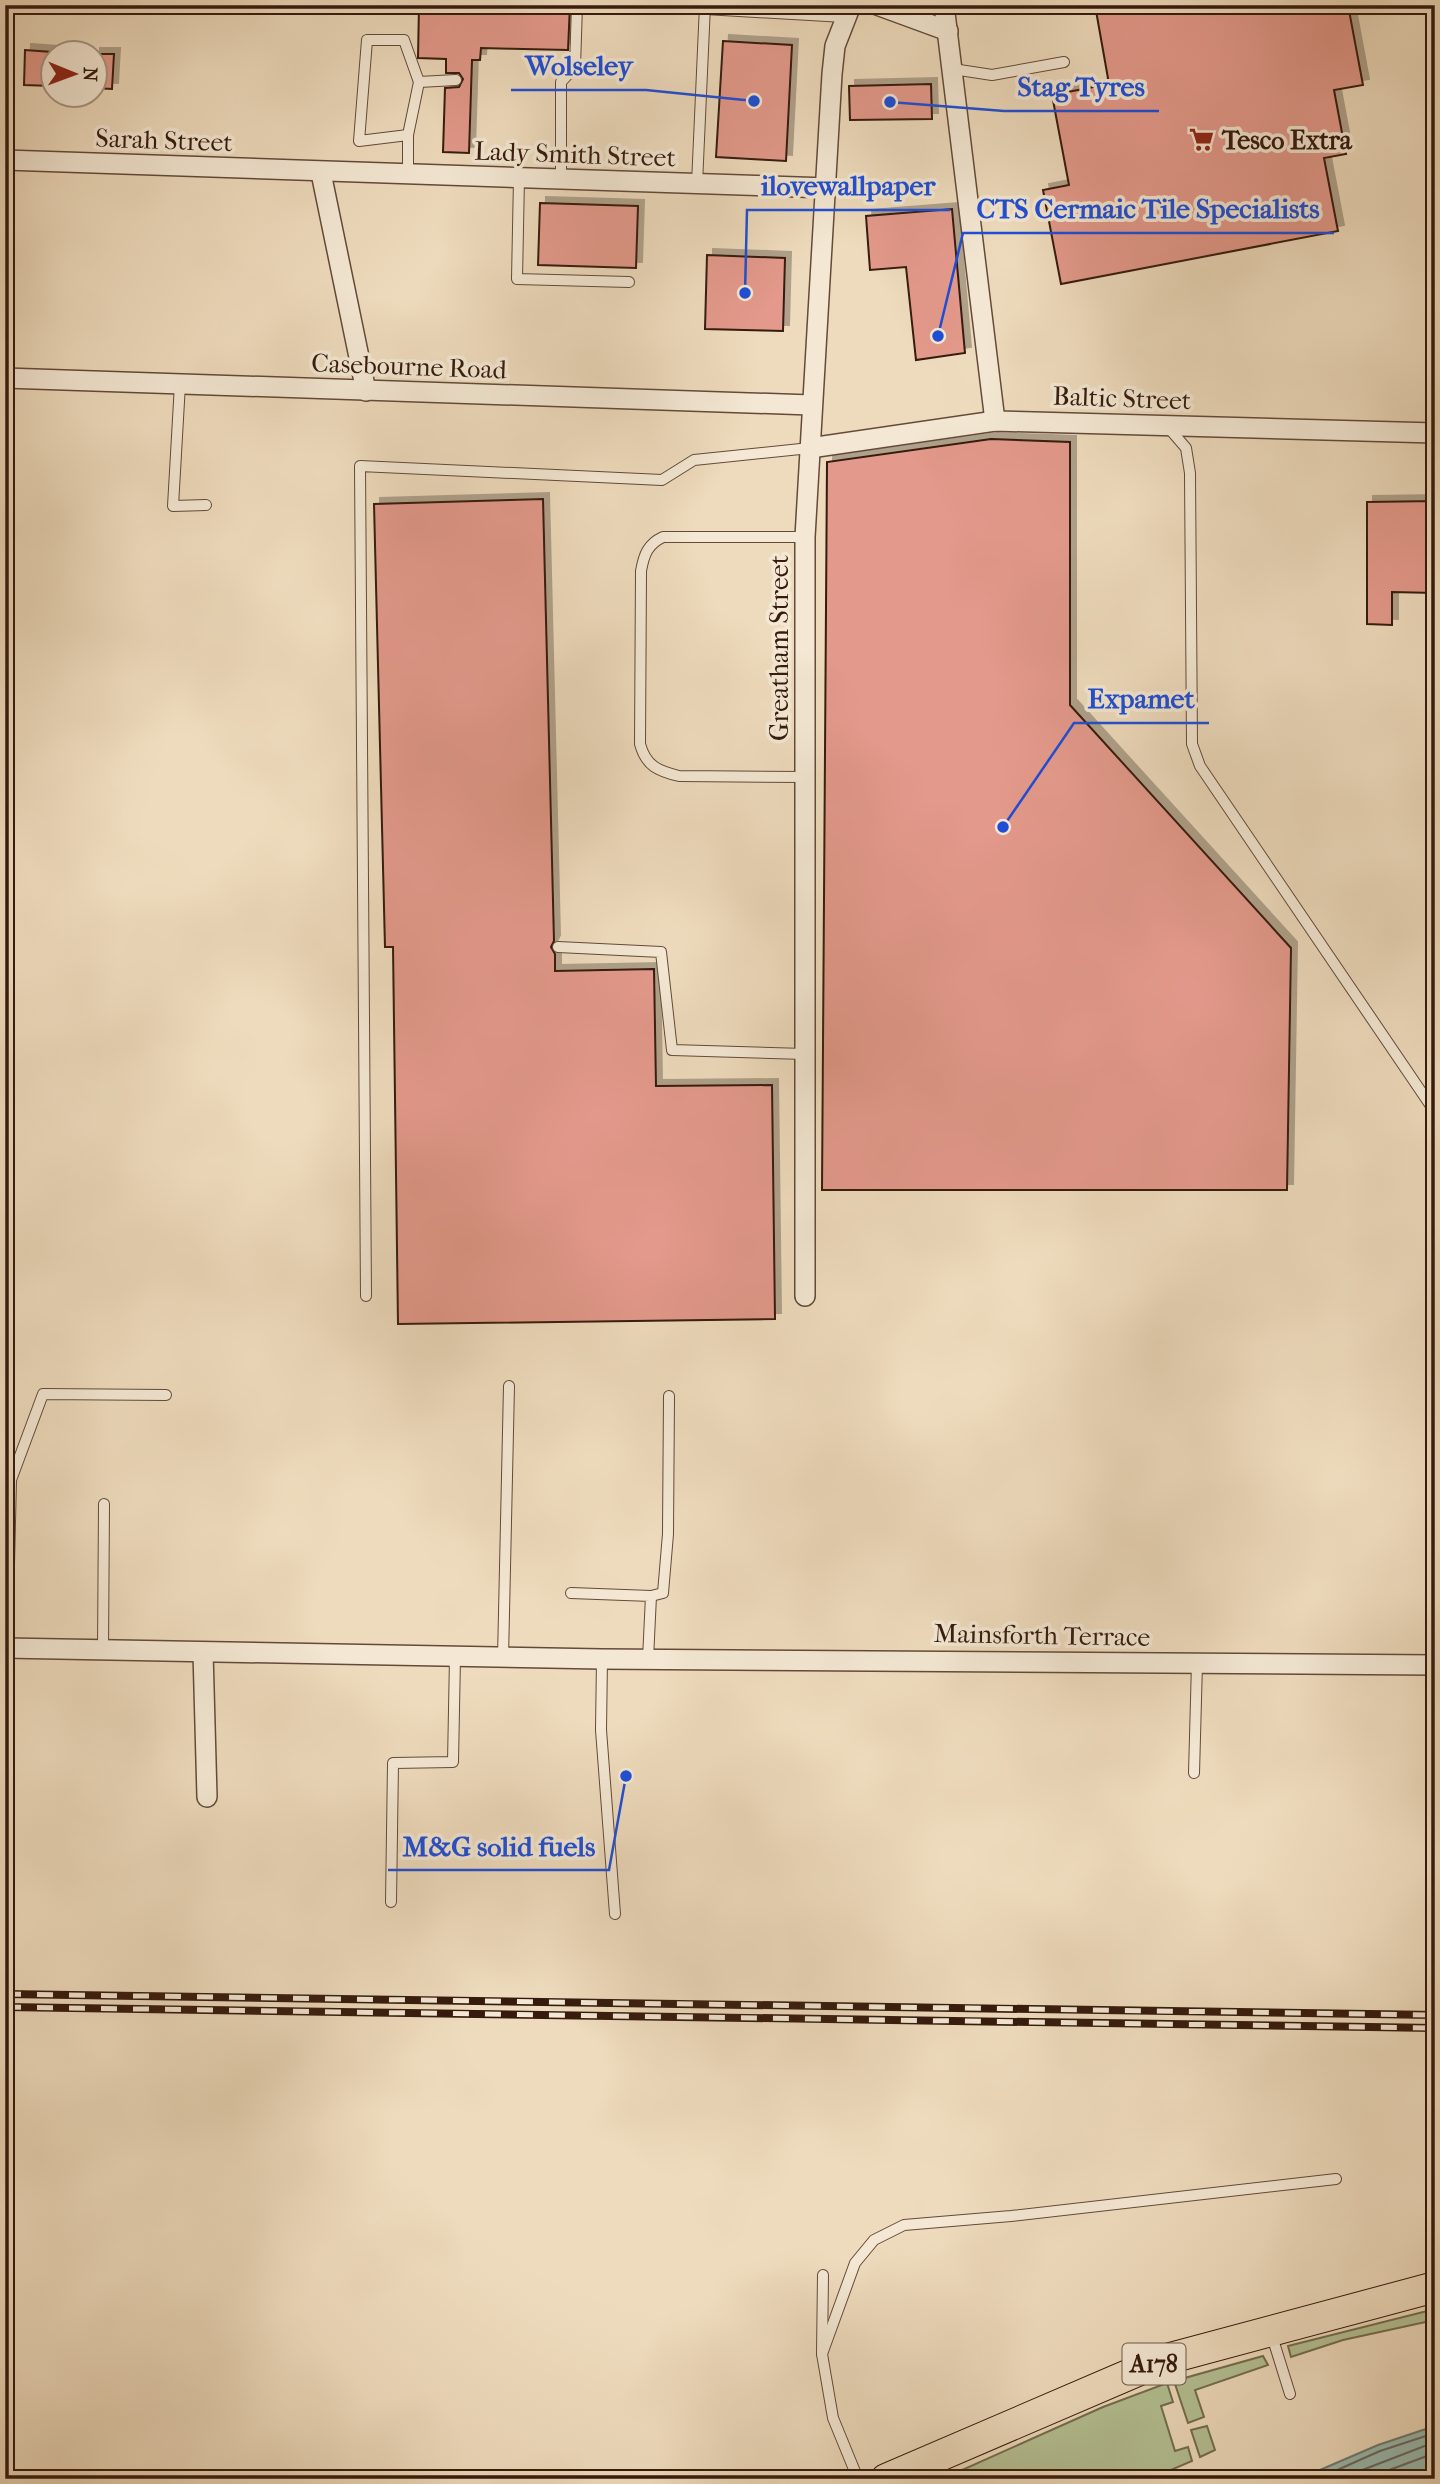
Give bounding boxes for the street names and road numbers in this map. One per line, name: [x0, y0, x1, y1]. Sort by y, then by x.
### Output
street label: Sarah Street: [95, 123, 234, 158]
street label: Lady Smith Street: [474, 135, 677, 174]
street label: Casebourne Road: [311, 348, 508, 385]
street label: Baltic Street: [1052, 381, 1192, 416]
street label: Greatham Street: [764, 554, 795, 741]
street label: Mainsforth Terrace: [933, 1618, 1151, 1653]
road number: A178: [1122, 2344, 1186, 2384]

